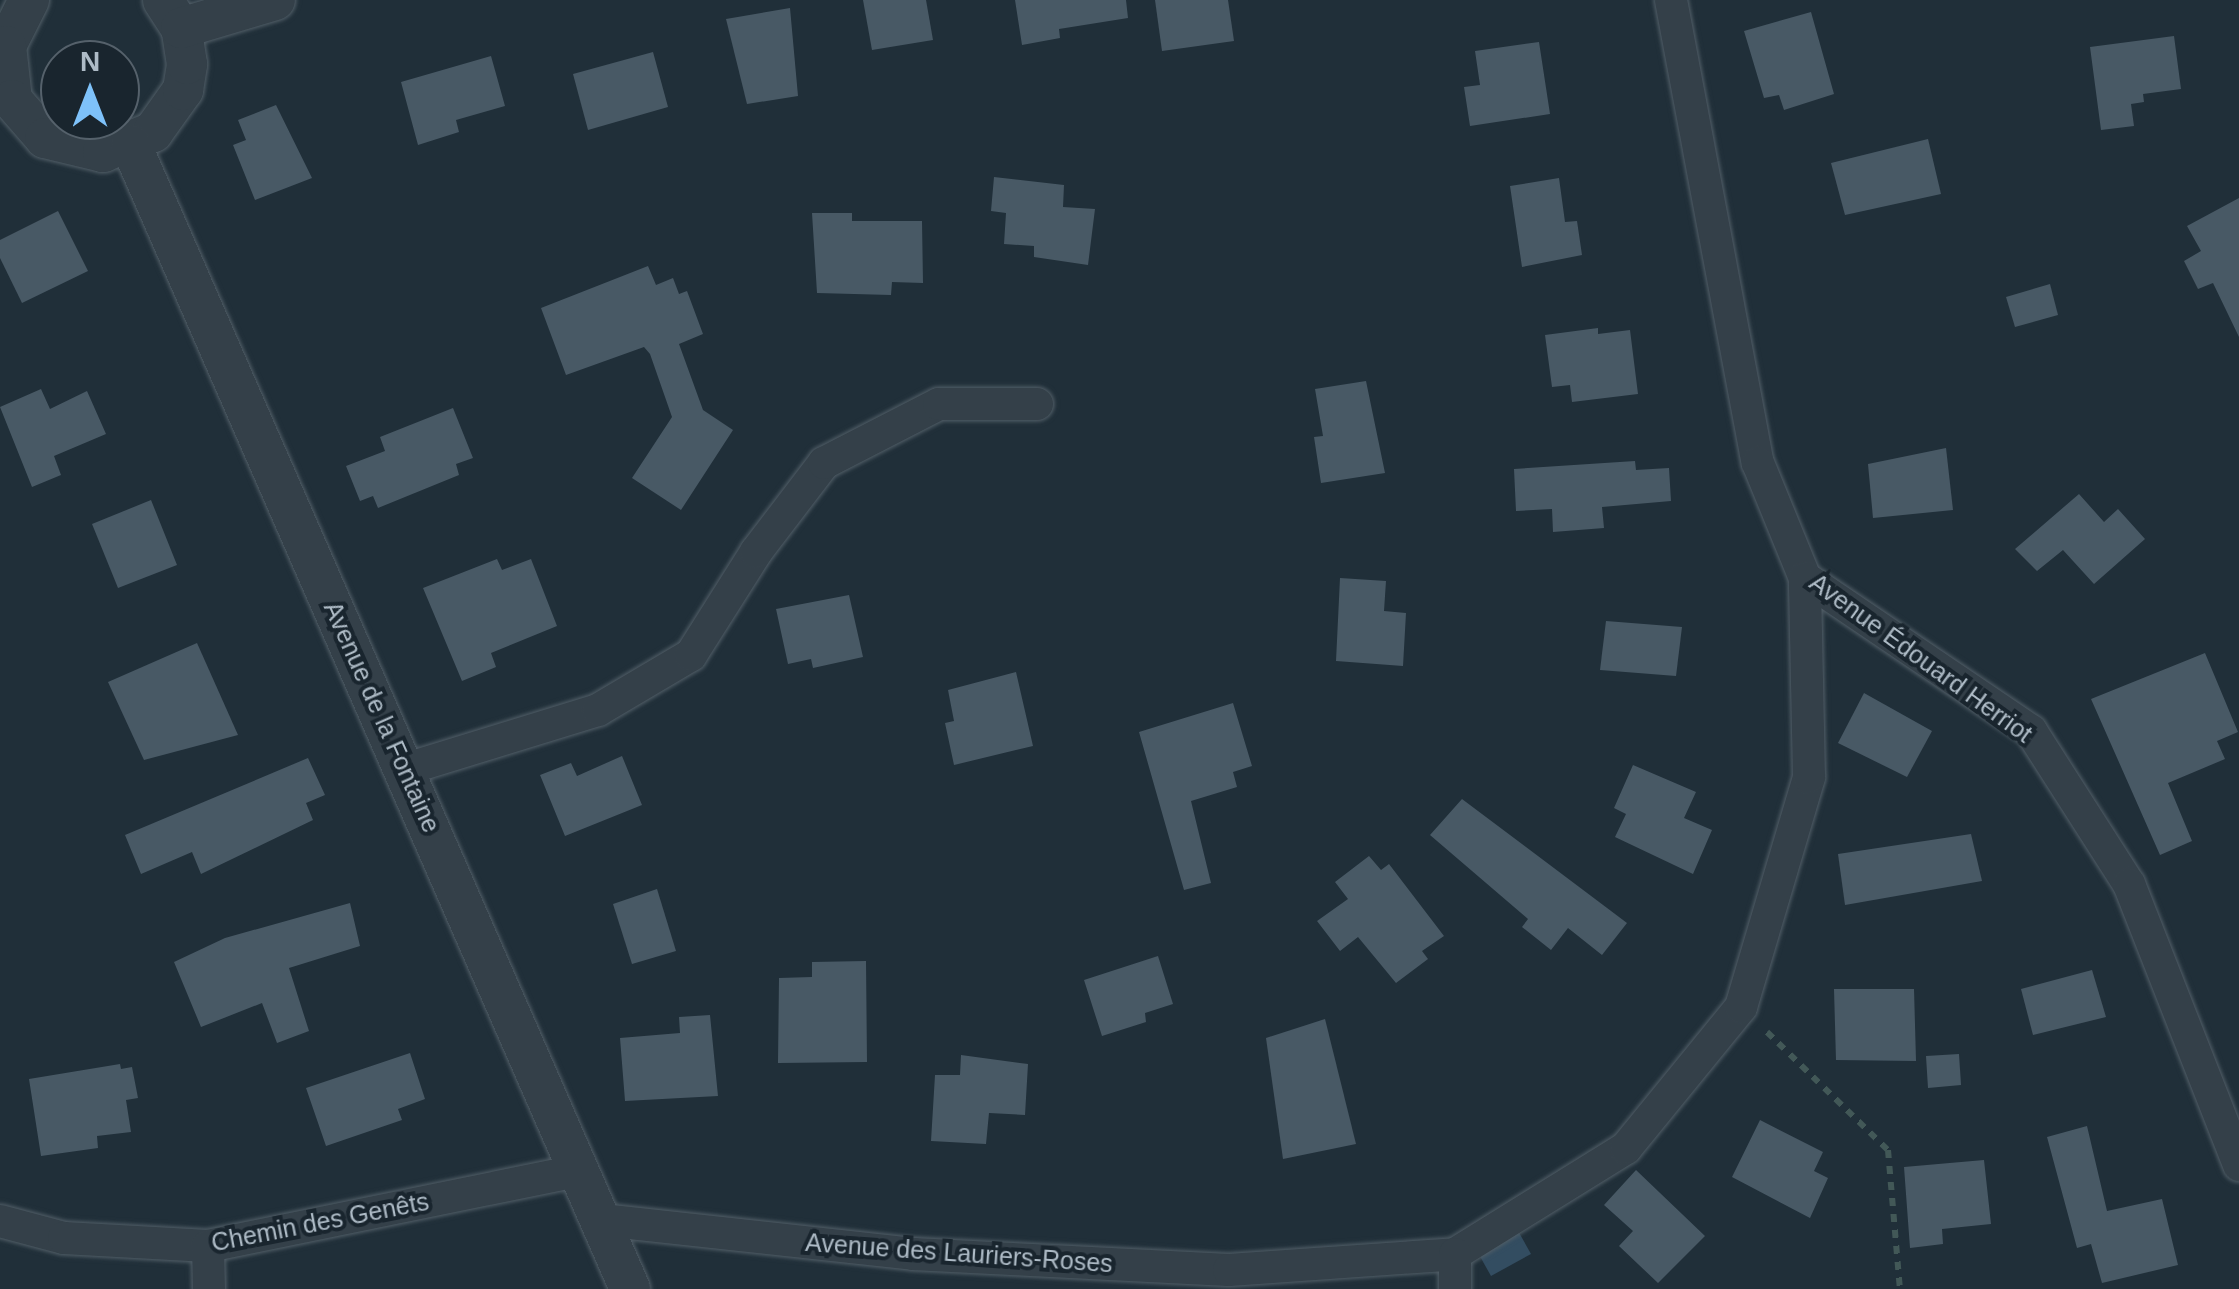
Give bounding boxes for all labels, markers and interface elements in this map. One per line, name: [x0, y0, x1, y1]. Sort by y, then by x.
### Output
north arrow: [40, 40, 140, 140]
text: N: [80, 46, 100, 77]
street label: Avenue Édouard Herriot: [1804, 567, 2038, 749]
street label: Avenue de la Fontaine: [318, 597, 446, 837]
street label: Chemin des Genêts: [209, 1186, 431, 1258]
street label: Avenue des Lauriers-Roses: [804, 1227, 1114, 1279]

